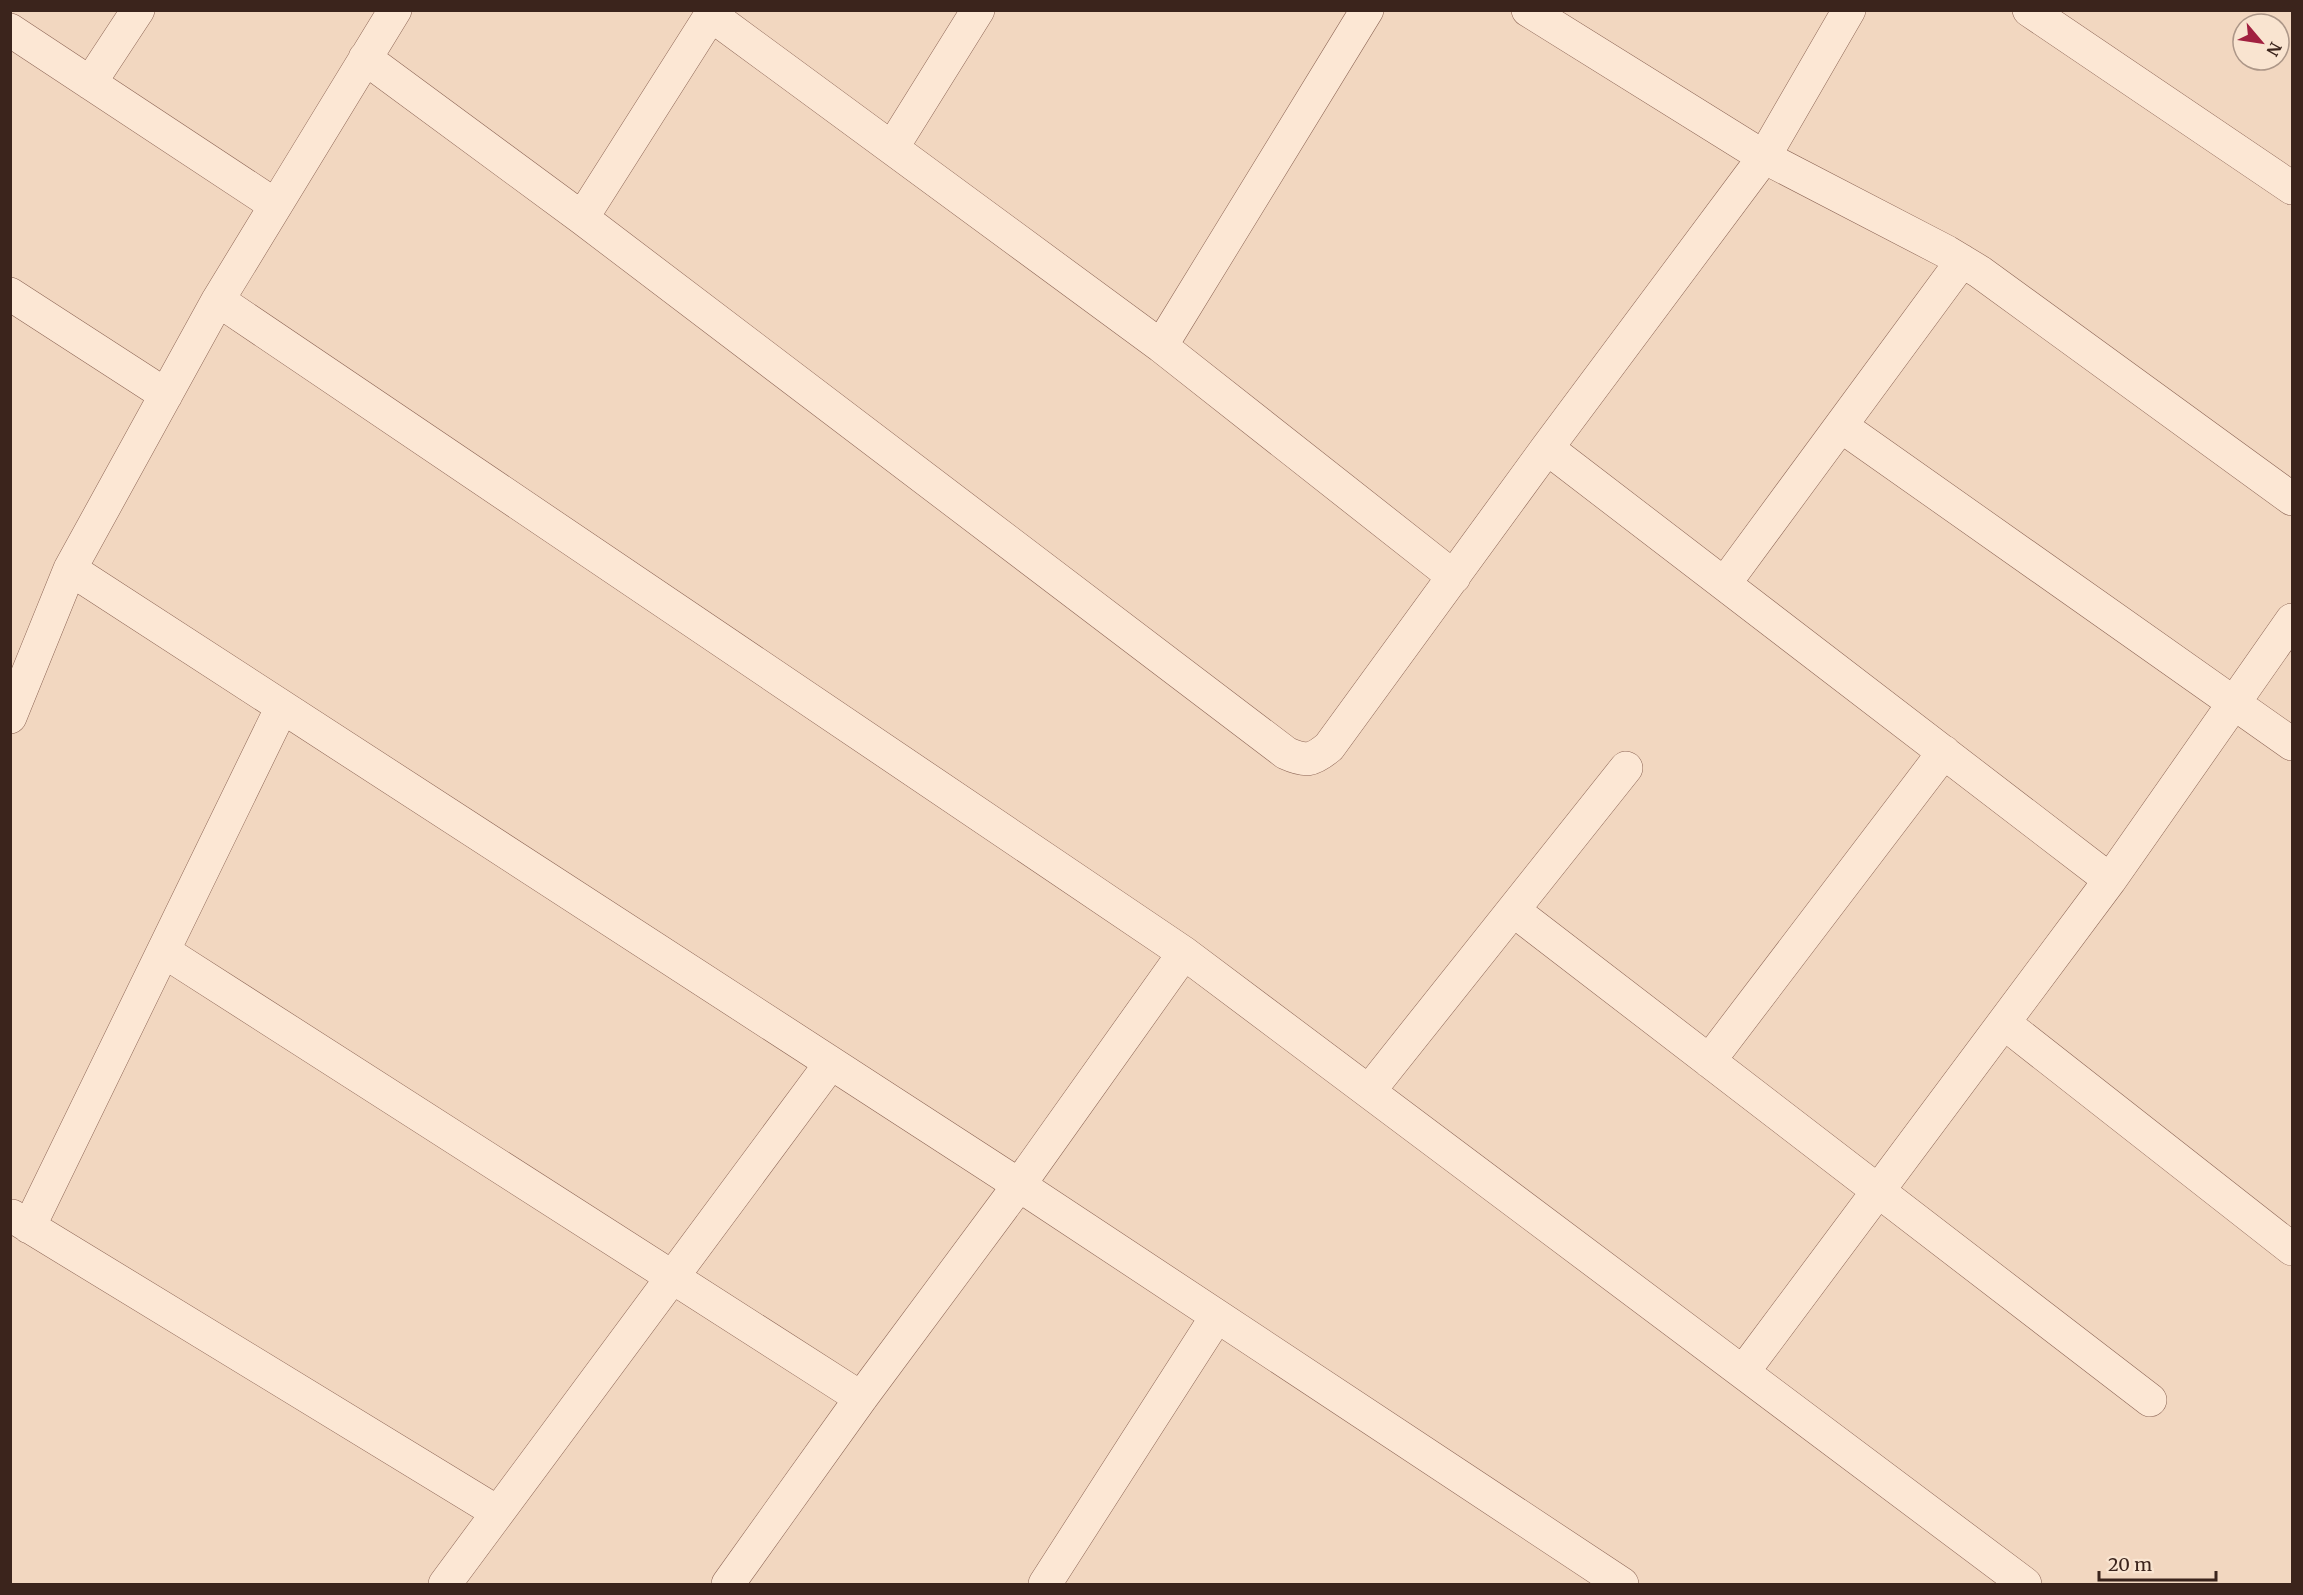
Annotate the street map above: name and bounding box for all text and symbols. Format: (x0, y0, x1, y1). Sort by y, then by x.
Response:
north arrow (2231, 12, 2291, 72)
text: N (2262, 39, 2286, 60)
scale bar (2099, 1544, 2216, 1582)
text: 20 m (2108, 1553, 2152, 1576)

